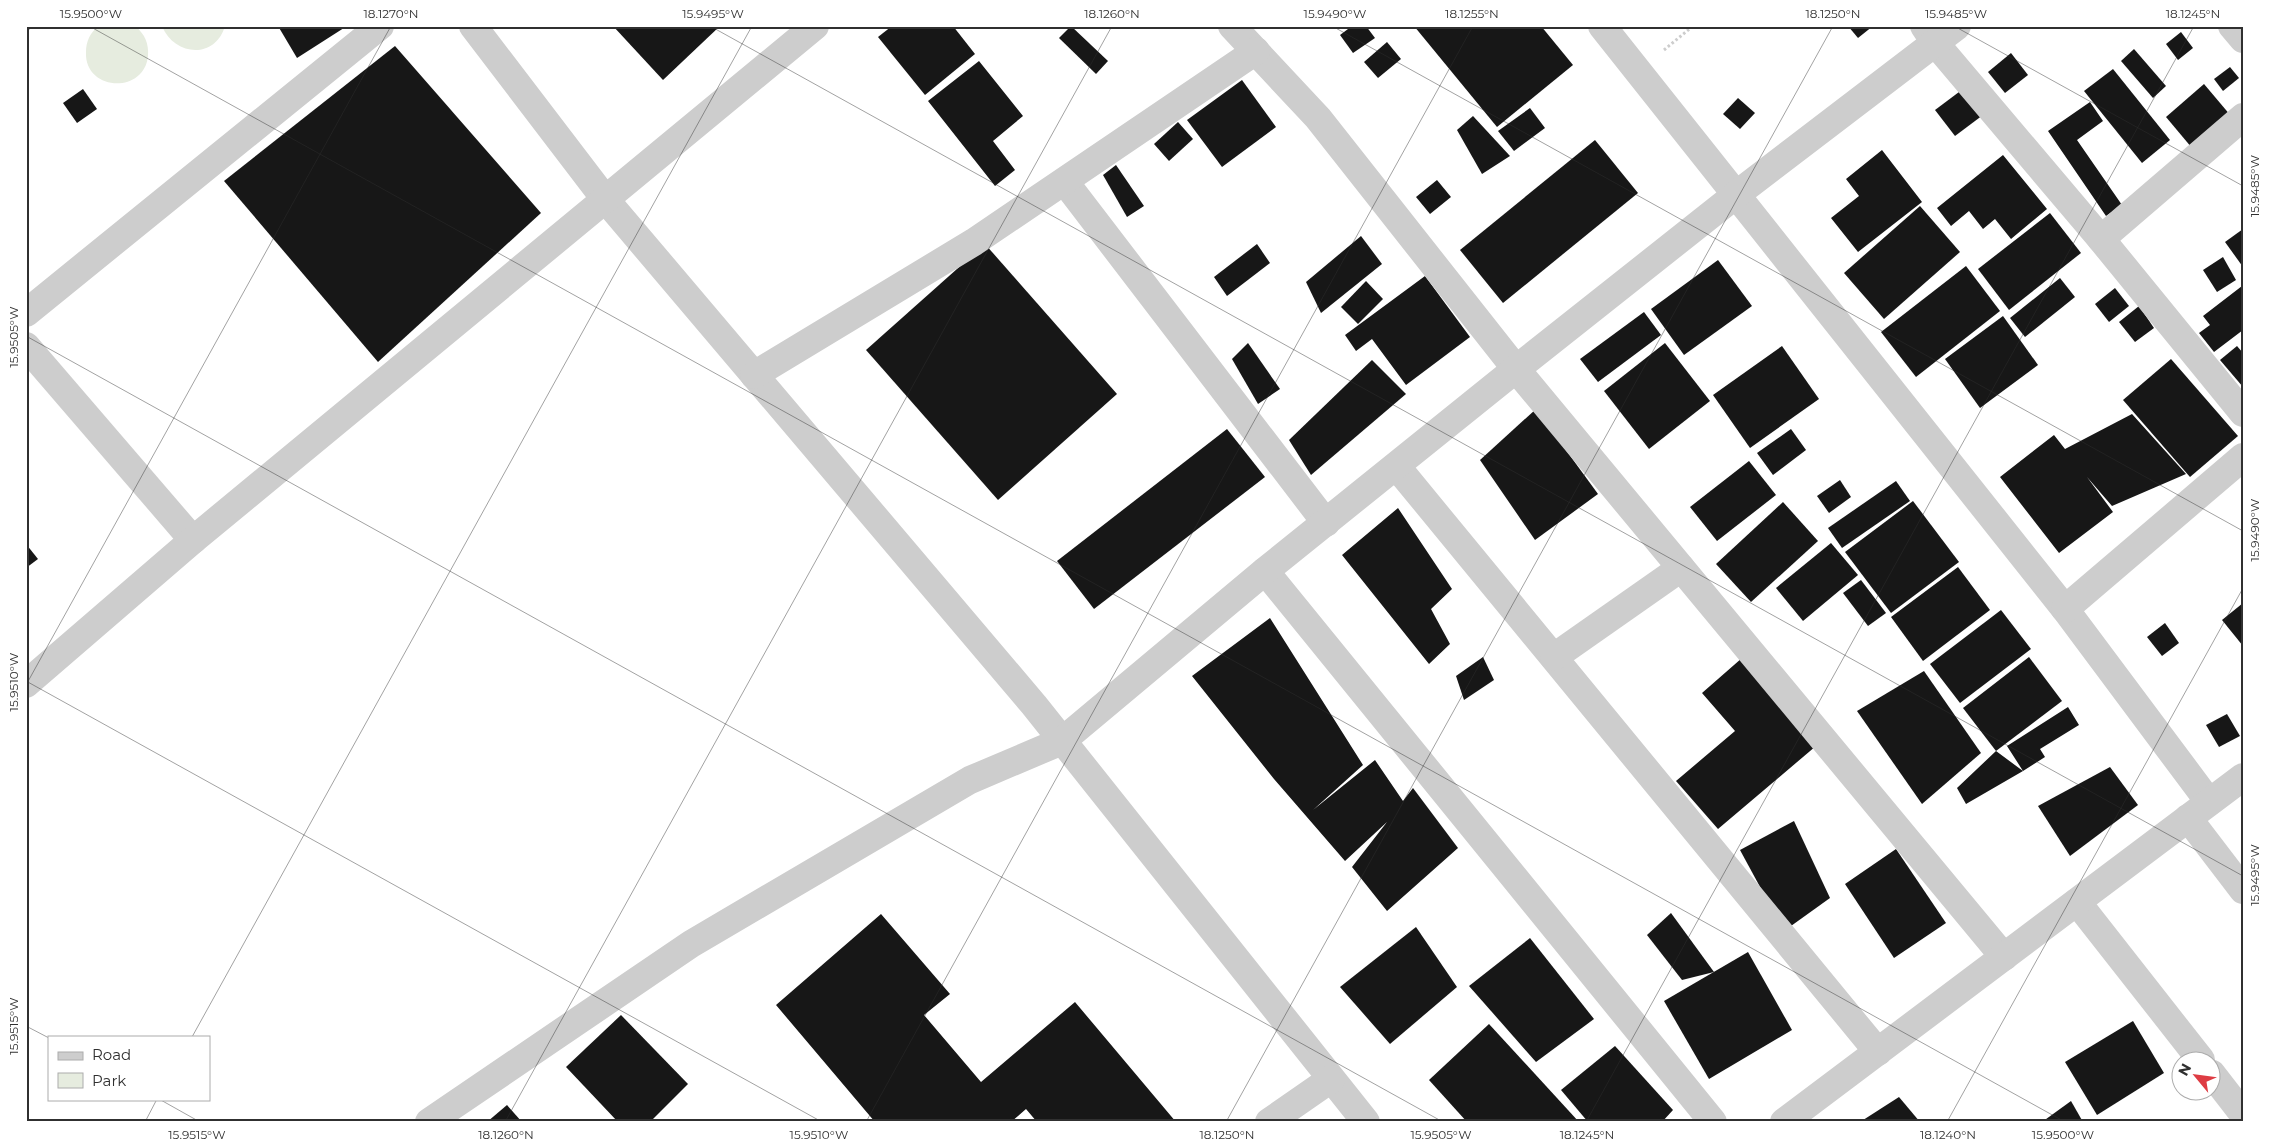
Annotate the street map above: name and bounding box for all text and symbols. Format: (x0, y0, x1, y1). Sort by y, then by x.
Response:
text: 15.9500°W (60, 6, 122, 21)
text: 18.1270°N (363, 6, 419, 21)
text: 15.9495°W (682, 6, 744, 21)
text: 18.1260°N (1084, 6, 1140, 21)
text: 15.9490°W (1304, 6, 1366, 21)
text: 18.1255°N (1445, 6, 1499, 21)
text: 18.1250°N (1805, 6, 1861, 21)
text: 15.9485°W (1925, 6, 1987, 21)
text: 18.1245°N (2166, 6, 2220, 21)
text: 15.9485°W (2247, 155, 2262, 217)
text: 15.9505°W (6, 306, 21, 368)
text: 15.9490°W (2247, 499, 2262, 561)
text: 15.9510°W (6, 653, 21, 711)
text: 15.9495°W (2247, 844, 2262, 906)
text: 15.9515°W (6, 997, 21, 1055)
legend (48, 1036, 210, 1100)
text: Road (92, 1045, 131, 1064)
north arrow (2172, 1050, 2222, 1100)
text: N (2174, 1060, 2195, 1079)
text: Park (92, 1071, 126, 1090)
text: 15.9515°W (168, 1127, 226, 1142)
text: 18.1260°N (478, 1127, 534, 1142)
text: 15.9510°W (790, 1127, 848, 1142)
text: 18.1250°N (1199, 1127, 1255, 1142)
text: 15.9505°W (1410, 1127, 1472, 1142)
text: 18.1245°N (1560, 1127, 1614, 1142)
text: 18.1240°N (1920, 1127, 1976, 1142)
text: 15.9500°W (2032, 1127, 2094, 1142)

